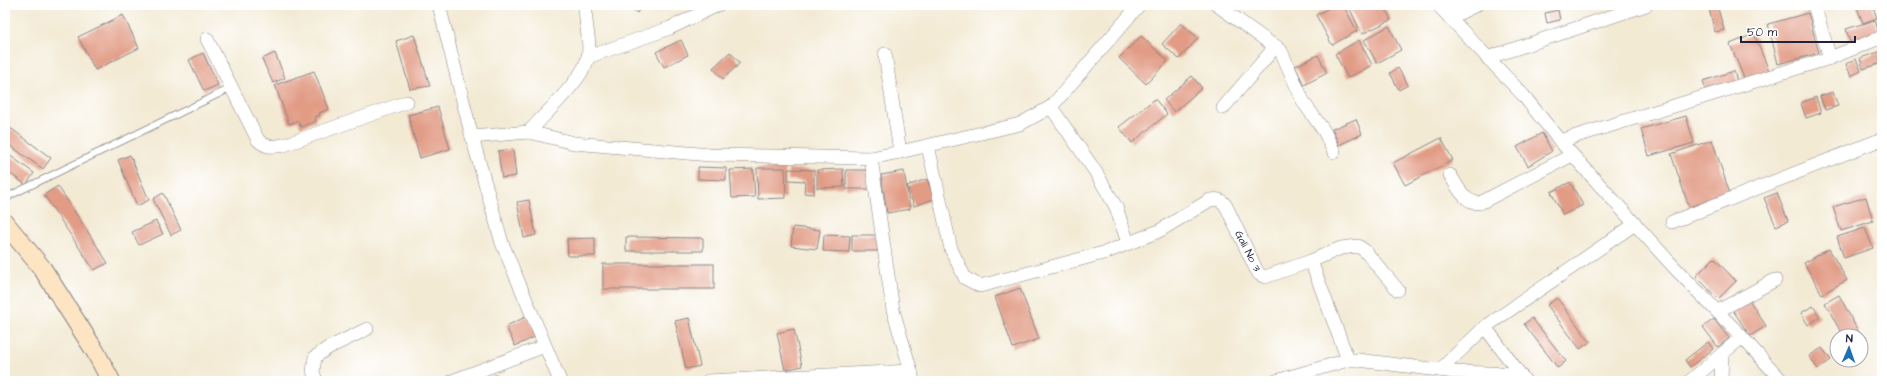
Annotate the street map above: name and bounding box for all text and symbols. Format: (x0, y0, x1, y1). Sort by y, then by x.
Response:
scale bar (1741, 18, 1855, 44)
text: 50 m (1747, 24, 1778, 41)
street label: Gali No 3 (1231, 228, 1265, 274)
north arrow (1829, 328, 1869, 368)
text: N (1846, 331, 1853, 346)

